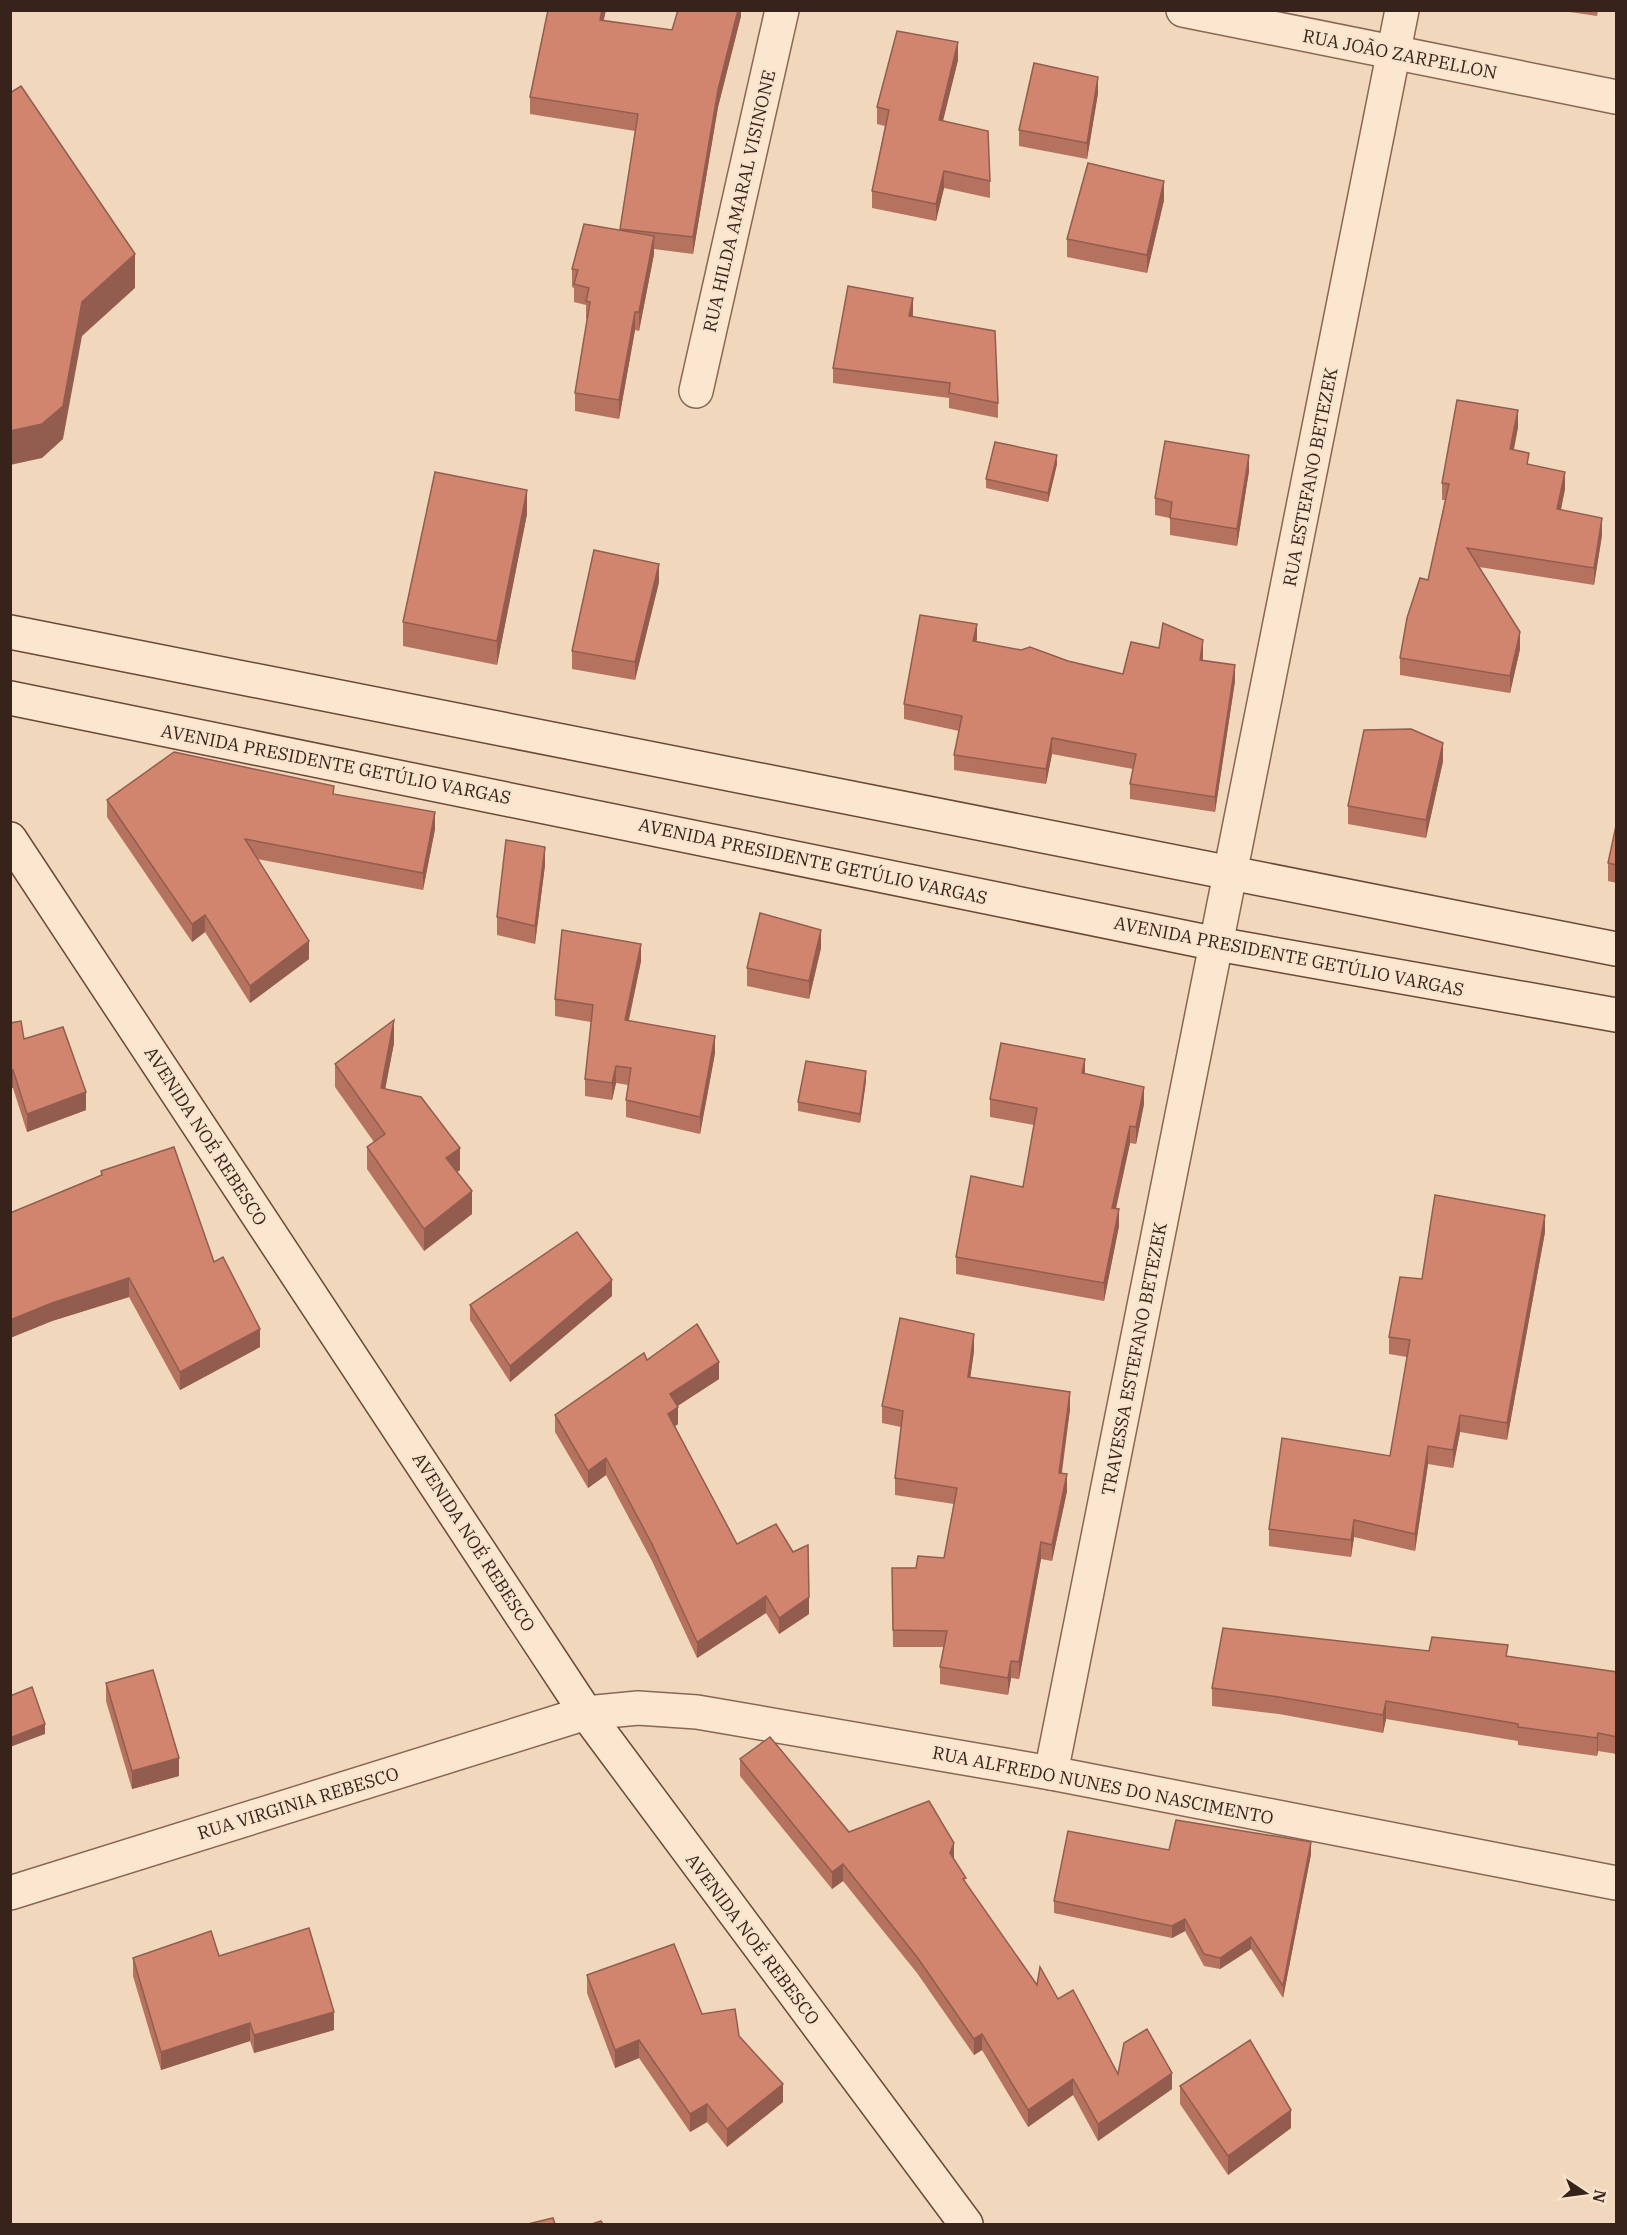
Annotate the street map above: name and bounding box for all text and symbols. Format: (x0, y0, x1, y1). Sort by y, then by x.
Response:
street label: RUA JOÃO ZARPELLON (1301, 24, 1499, 84)
street label: RUA HILDA AMARAL VISINONE (698, 68, 780, 334)
street label: RUA ESTEFANO BETEZEK (1277, 365, 1343, 588)
street label: AVENIDA PRESIDENTE GETÚLIO VARGAS (159, 719, 513, 809)
street label: AVENIDA PRESIDENTE GETÚLIO VARGAS (637, 813, 989, 909)
street label: AVENIDA PRESIDENTE GETÚLIO VARGAS (1112, 911, 1466, 1001)
street label: AVENIDA NOÉ REBESCO (140, 1042, 272, 1230)
street label: TRAVESSA ESTEFANO BETEZEK (1096, 1220, 1172, 1498)
street label: AVENIDA NOÉ REBESCO (408, 1448, 540, 1636)
street label: RUA ALFREDO NUNES DO NASCIMENTO (931, 1741, 1275, 1829)
street label: RUA VIRGINIA REBESCO (195, 1761, 401, 1845)
street label: AVENIDA NOÉ REBESCO (681, 1849, 825, 2029)
north arrow (1555, 2163, 1615, 2223)
text: N (1588, 2188, 1611, 2205)

